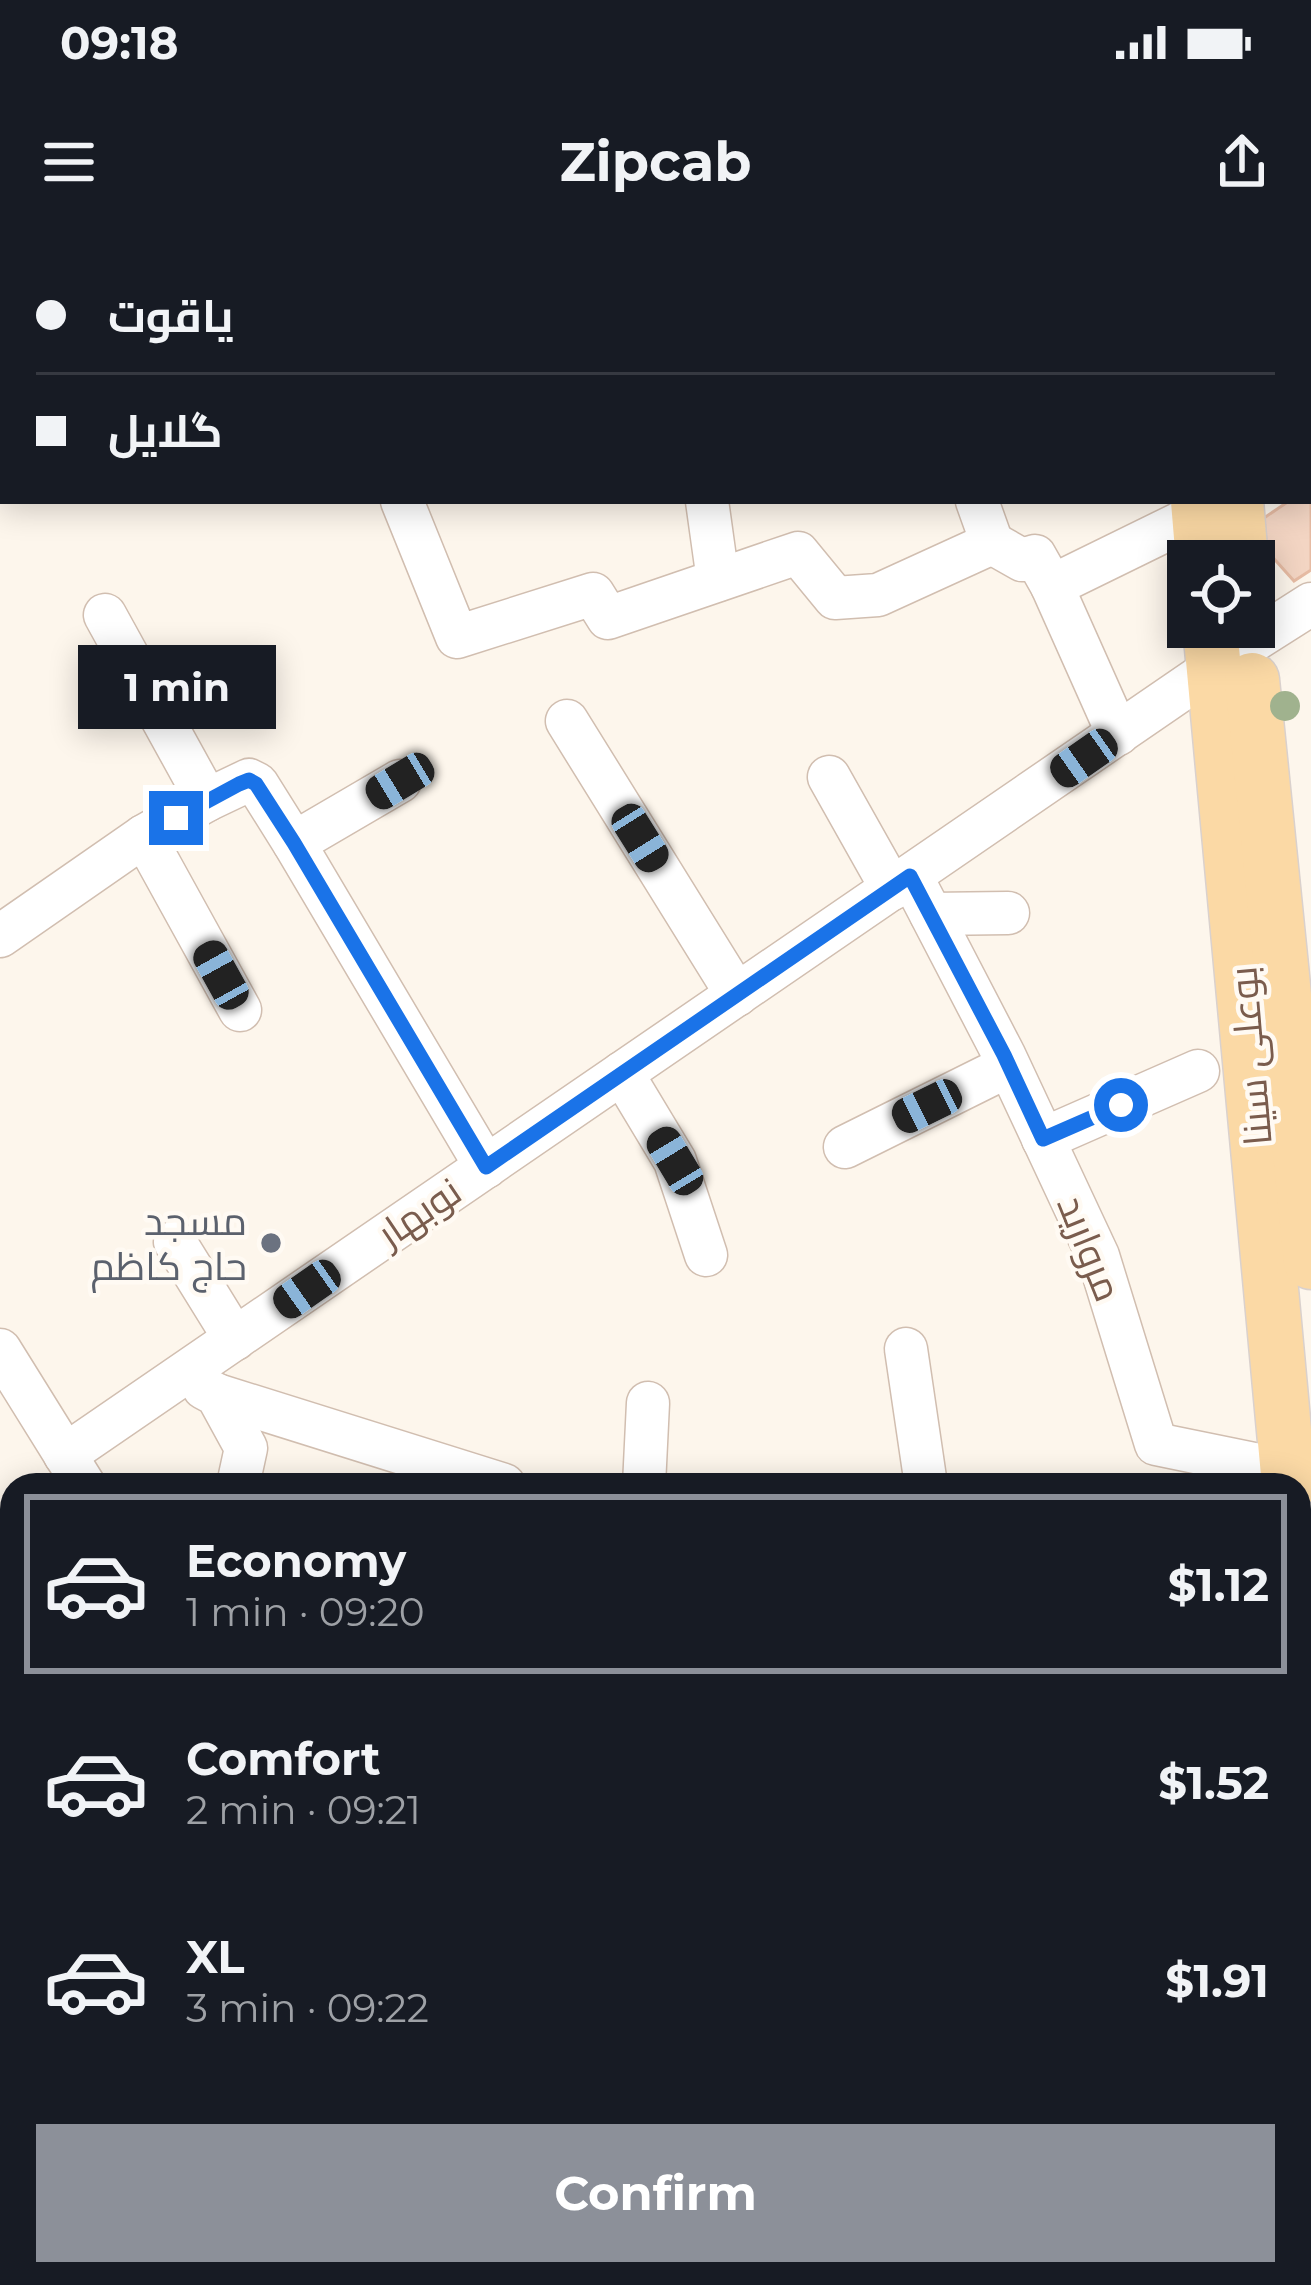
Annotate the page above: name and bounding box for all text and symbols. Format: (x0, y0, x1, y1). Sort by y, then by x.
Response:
text: 09:18 (60, 15, 178, 70)
icon: menu (36, 129, 102, 195)
text: Zipcab (559, 129, 752, 195)
icon: share (1209, 129, 1275, 195)
text: یاقوت (108, 288, 234, 343)
text: گلایل (108, 403, 223, 458)
map controls (1167, 540, 1275, 648)
button: locate (1167, 540, 1275, 648)
callout: 1 min (77, 644, 275, 728)
text: 1 min (124, 663, 230, 711)
car (1044, 723, 1124, 793)
car (360, 747, 440, 815)
route end (149, 791, 203, 845)
car (606, 798, 674, 878)
car (188, 935, 254, 1015)
street label: بوعلی سینا (1218, 965, 1282, 1147)
car (887, 1074, 967, 1138)
route start (1094, 1078, 1148, 1132)
car (641, 1121, 709, 1201)
street label: نوبهار (366, 1167, 470, 1258)
street label: مروارید (1047, 1188, 1133, 1308)
place label: مسجد حاج کاظم (90, 1197, 247, 1293)
marker: مسجد حاج کاظم (258, 1230, 284, 1256)
car (267, 1254, 347, 1324)
icon: car (42, 1530, 150, 1638)
text: Economy (186, 1533, 406, 1588)
text: $1.12 (1168, 1557, 1269, 1612)
text: 1 min · 09:20 (186, 1588, 425, 1636)
icon: car (42, 1728, 150, 1836)
text: Comfort (186, 1731, 381, 1786)
text: $1.52 (1158, 1755, 1269, 1810)
text: 2 min · 09:21 (186, 1786, 421, 1834)
icon: car (42, 1926, 150, 2034)
text: XL (186, 1929, 244, 1984)
text: $1.91 (1165, 1953, 1269, 2008)
text: 3 min · 09:22 (186, 1984, 429, 2032)
button: Confirm (36, 2124, 1275, 2262)

